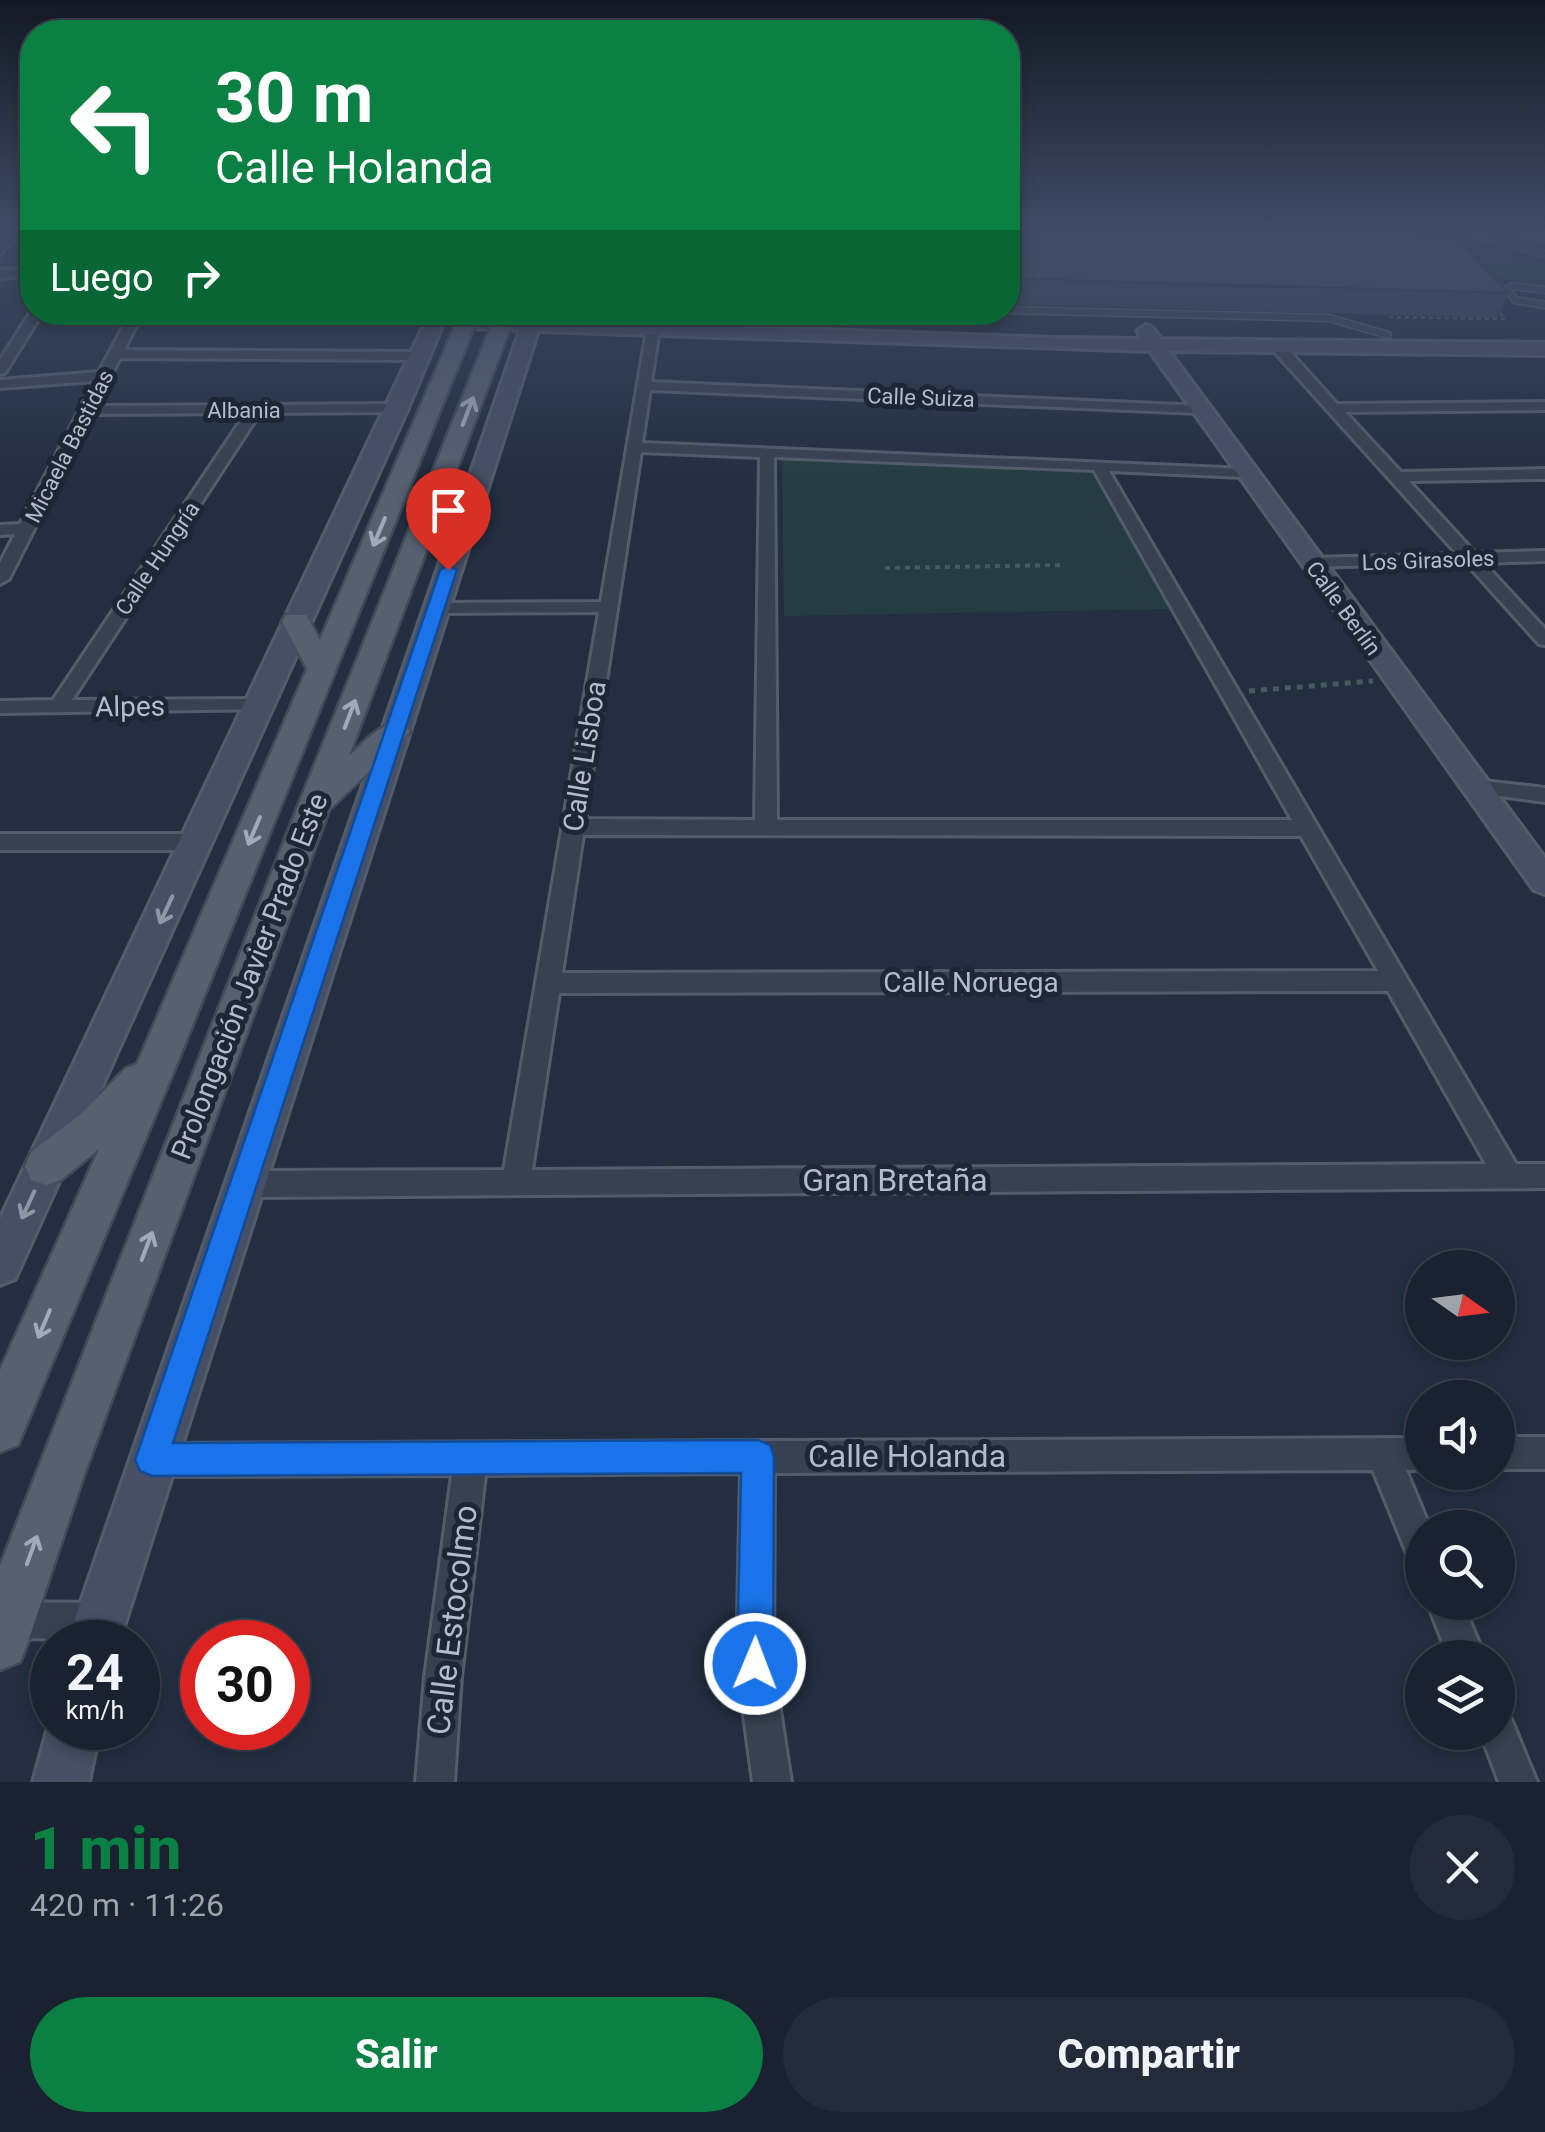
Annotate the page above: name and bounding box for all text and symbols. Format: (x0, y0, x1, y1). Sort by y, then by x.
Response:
text: 30 m (215, 57, 373, 139)
icon: left (50, 60, 180, 190)
text: Calle Holanda (215, 141, 494, 194)
icon: right (174, 250, 229, 305)
text: Luego (50, 256, 154, 300)
street label: Micaela Bastidas (20, 366, 119, 527)
street label: Calle Suiza (867, 383, 975, 412)
one-way arrow (461, 396, 479, 427)
street label: Albania (207, 398, 281, 423)
pin (406, 468, 491, 571)
icon: arrive (421, 483, 476, 538)
street label: Calle Hungría (110, 497, 204, 620)
one-way arrow (369, 516, 387, 547)
street label: Los Girasoles (1361, 546, 1495, 575)
street label: Calle Berlín (1301, 556, 1386, 660)
street label: Calle Lisboa (556, 678, 613, 834)
street label: Alpes (95, 689, 165, 724)
one-way arrow (342, 699, 360, 730)
street label: Prolongación Javier Prado Este (164, 789, 335, 1164)
one-way arrow (243, 816, 261, 846)
one-way arrow (155, 894, 174, 924)
street label: Calle Noruega (883, 966, 1059, 999)
street label: Gran Bretaña (802, 1161, 988, 1199)
one-way arrow (18, 1189, 37, 1219)
one-way arrow (139, 1231, 157, 1262)
north arrow (1405, 1250, 1515, 1360)
map controls (1405, 1250, 1515, 1750)
one-way arrow (34, 1308, 52, 1339)
button: sound (1405, 1380, 1515, 1490)
street label: Calle Holanda (808, 1437, 1006, 1475)
street label: Calle Estocolmo (419, 1503, 485, 1737)
button: search (1405, 1510, 1515, 1620)
one-way arrow (24, 1536, 42, 1567)
position arrow (703, 1612, 807, 1716)
speed limit sign: 30 (180, 1620, 310, 1750)
button: layers (1405, 1640, 1515, 1750)
text: 24 (66, 1644, 124, 1702)
text: km/h (66, 1696, 124, 1725)
text: 1 min (30, 1813, 181, 1884)
button: close (1410, 1815, 1515, 1920)
text: 420 m · 11:26 (30, 1886, 224, 1924)
button: Salir (30, 1997, 763, 2112)
button: Compartir (783, 1997, 1515, 2112)

